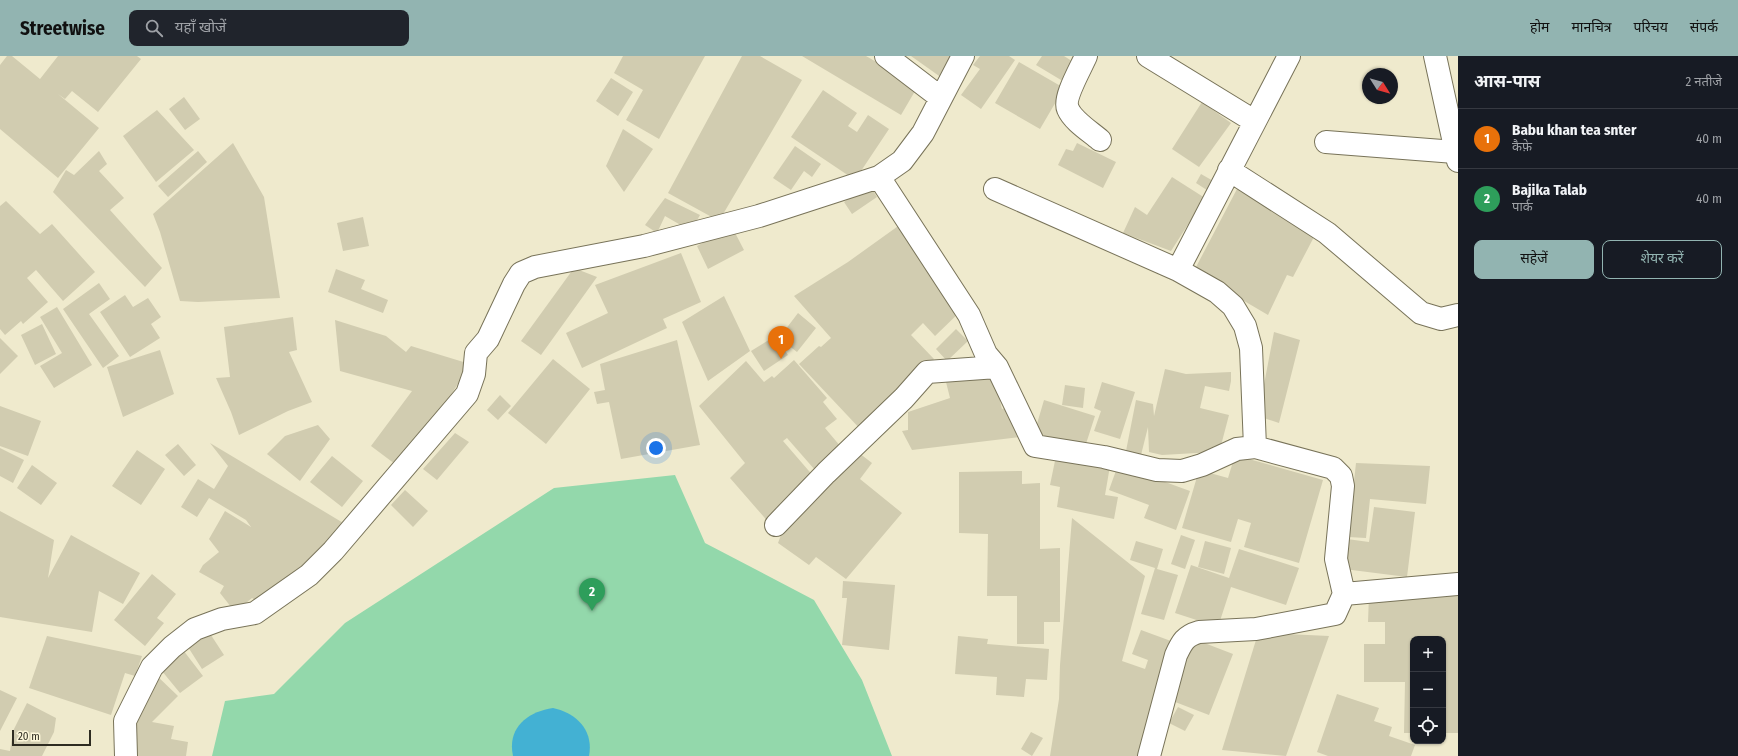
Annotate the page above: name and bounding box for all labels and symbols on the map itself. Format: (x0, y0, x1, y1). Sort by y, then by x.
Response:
north arrow (1362, 68, 1398, 104)
pin: 1 (768, 326, 794, 359)
your location (646, 438, 666, 458)
pin: 2 (579, 578, 605, 611)
scale bar (12, 728, 91, 747)

